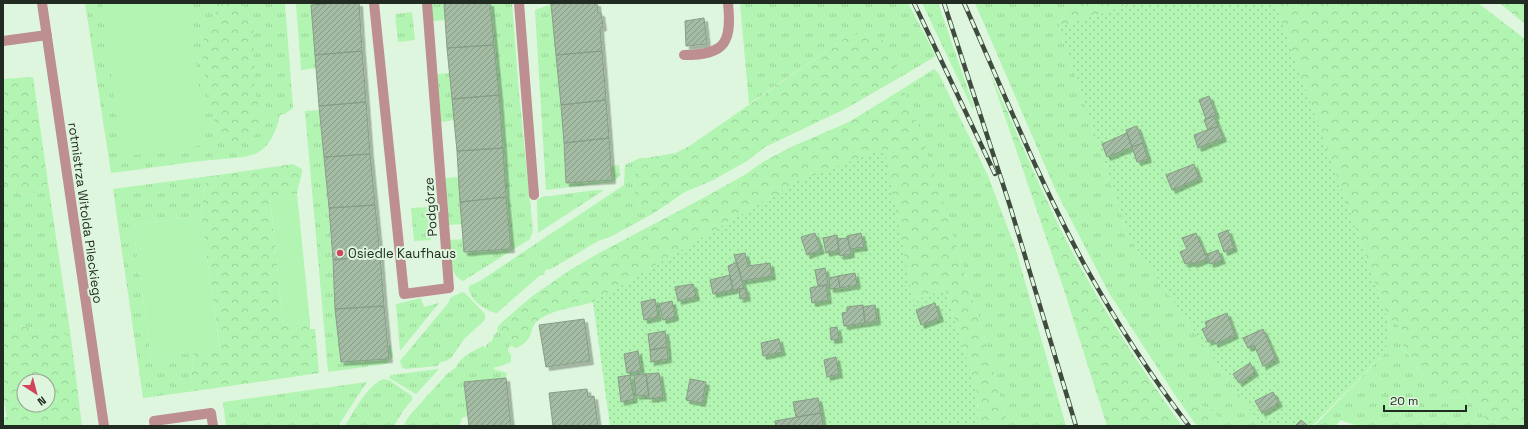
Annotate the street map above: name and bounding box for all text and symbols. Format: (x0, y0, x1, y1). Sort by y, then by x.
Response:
street label: rotmistrza Witolda Pileckiego (64, 122, 107, 305)
street label: Podgórze (420, 177, 441, 237)
place label: Osiedle Kaufhaus (348, 245, 456, 262)
marker: Osiedle Kaufhaus (335, 248, 345, 258)
north arrow (16, 373, 56, 413)
scale bar (1384, 387, 1466, 413)
text: N (35, 393, 49, 409)
text: 20 m (1390, 393, 1418, 409)

